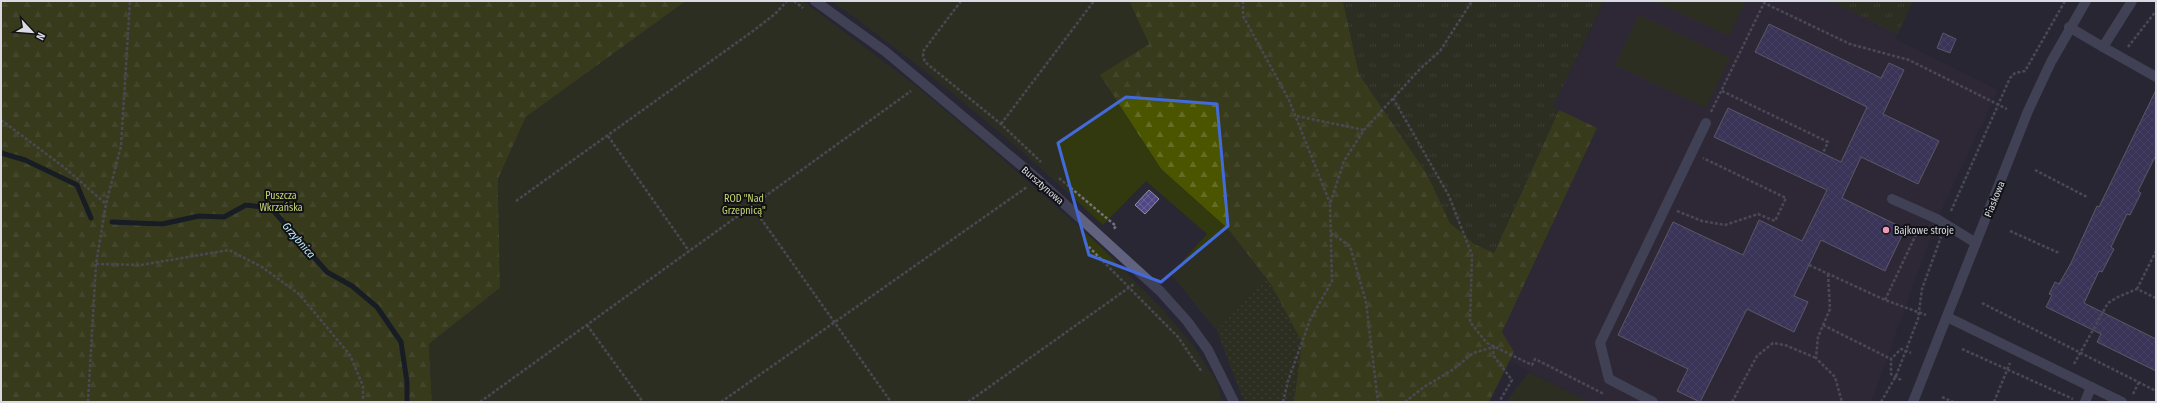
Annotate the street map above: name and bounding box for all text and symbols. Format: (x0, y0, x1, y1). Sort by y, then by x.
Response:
north arrow (12, 12, 52, 52)
text: N (33, 30, 48, 42)
street label: Bursztynowa (1019, 164, 1066, 207)
street label: Piaskowa (1982, 179, 2008, 219)
park label: Puszcza Wkrzańska (259, 190, 303, 214)
park label: ROD "Nad Grzepnicą" (722, 193, 766, 217)
water label: Grzybnica (279, 220, 318, 261)
marker: Bajkowe stroje (1881, 225, 1891, 235)
place label: Bajkowe stroje (1894, 225, 1954, 237)

